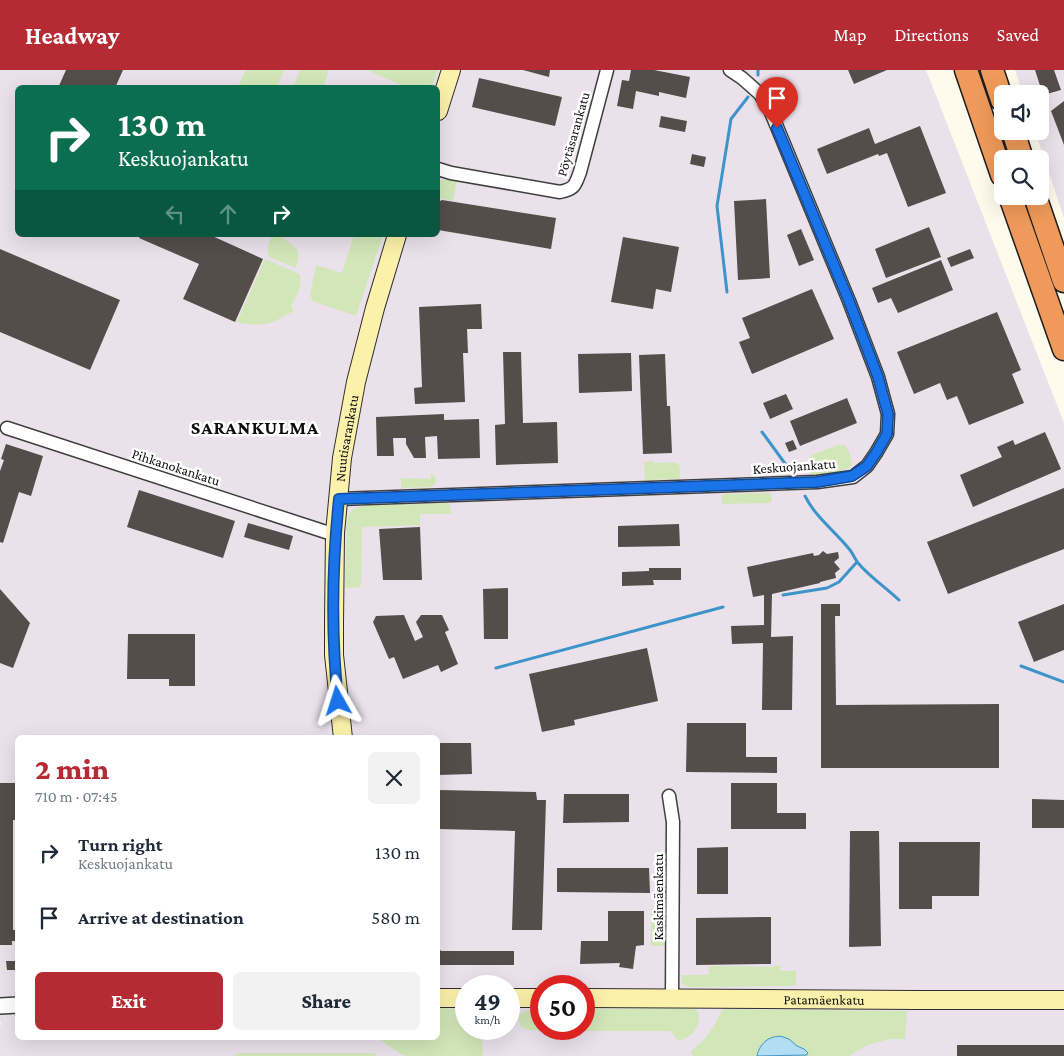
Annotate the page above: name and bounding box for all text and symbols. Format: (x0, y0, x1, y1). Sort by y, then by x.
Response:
text: Headway (25, 22, 119, 49)
text: Map (834, 25, 866, 45)
text: Directions (894, 25, 969, 45)
text: Saved (997, 25, 1039, 45)
pin (756, 77, 798, 128)
icon: arrive (763, 84, 791, 112)
map controls (994, 85, 1049, 205)
button: sound (994, 85, 1049, 140)
street label: Pöytäsarankatu (553, 89, 593, 178)
icon: right (35, 105, 100, 170)
text: 130 m (118, 105, 206, 144)
text: Keskuojankatu (118, 146, 249, 171)
button: search (994, 150, 1049, 205)
icon: left (161, 200, 189, 228)
icon: ahead (214, 200, 242, 228)
icon: right (267, 200, 295, 228)
street label: Nuutisarankatu (332, 393, 362, 483)
district label: SARANKULMA (191, 417, 319, 438)
street label: Pihkanokankatu (130, 445, 223, 489)
street label: Keskuojankatu (752, 455, 837, 478)
position arrow (311, 674, 363, 726)
text: 2 min (35, 752, 109, 785)
button: close (368, 752, 420, 804)
text: 710 m · 07:45 (35, 788, 118, 805)
text: Turn right (78, 834, 163, 855)
icon: right (35, 839, 63, 867)
text: 130 m (375, 842, 420, 863)
street label: Kaskimäenkatu (650, 853, 666, 940)
text: Keskuojankatu (78, 855, 173, 872)
icon: arrive (35, 904, 63, 932)
text: Arrive at destination (78, 907, 244, 928)
text: 580 m (371, 907, 420, 928)
button: Exit (35, 972, 223, 1030)
button: Share (233, 972, 420, 1030)
speed limit sign: 50 (530, 975, 595, 1040)
text: 49 (474, 988, 501, 1015)
street label: Patamäenkatu (783, 991, 865, 1008)
text: km/h (475, 1013, 500, 1027)

